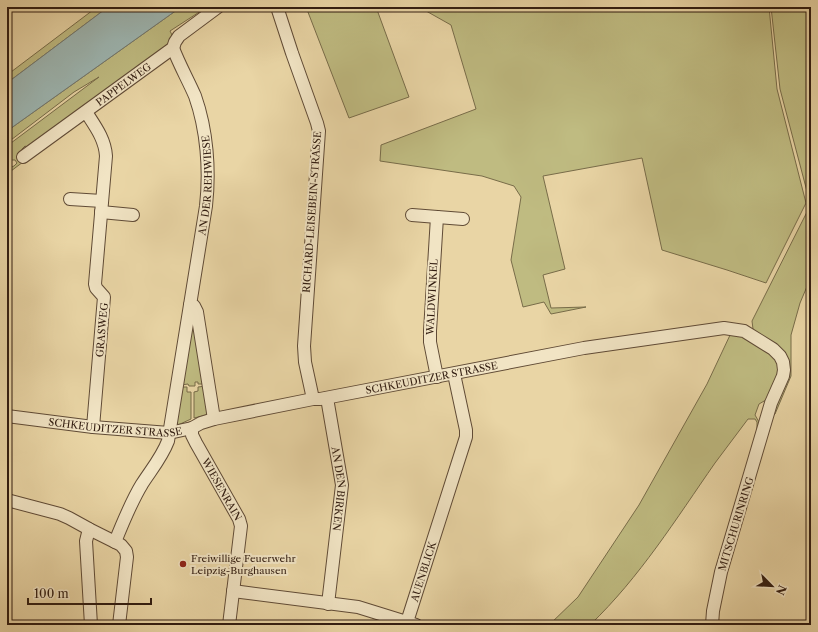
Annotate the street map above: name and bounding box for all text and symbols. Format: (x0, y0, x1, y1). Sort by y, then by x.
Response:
street label: PAPPELWEG (93, 60, 154, 109)
street label: RICHARD-LEISEBEIN-STRASSE (300, 131, 324, 293)
street label: AN DER REHWIESE (195, 135, 214, 237)
street label: WALDWINKEL (423, 258, 441, 336)
street label: GRASWEG (93, 302, 111, 358)
street label: SCHKEUDITZER STRASSE (364, 358, 499, 397)
street label: SCHKEUDITZER STRASSE (48, 415, 183, 440)
street label: AN DEN BIRKEN (329, 445, 349, 532)
street label: WIESENRAIN (199, 455, 245, 523)
street label: MITSCHURINRING (715, 475, 757, 573)
street label: AUENBLICK (407, 539, 439, 604)
place label: Freiwillige Feuerwehr Leipzig-Burghausen (191, 552, 296, 577)
marker: Freiwillige Feuerwehr Leipzig-Burghausen (178, 559, 188, 569)
north arrow (752, 566, 792, 606)
scale bar (28, 580, 151, 606)
text: N (773, 583, 789, 598)
text: 100 m (34, 586, 69, 601)

